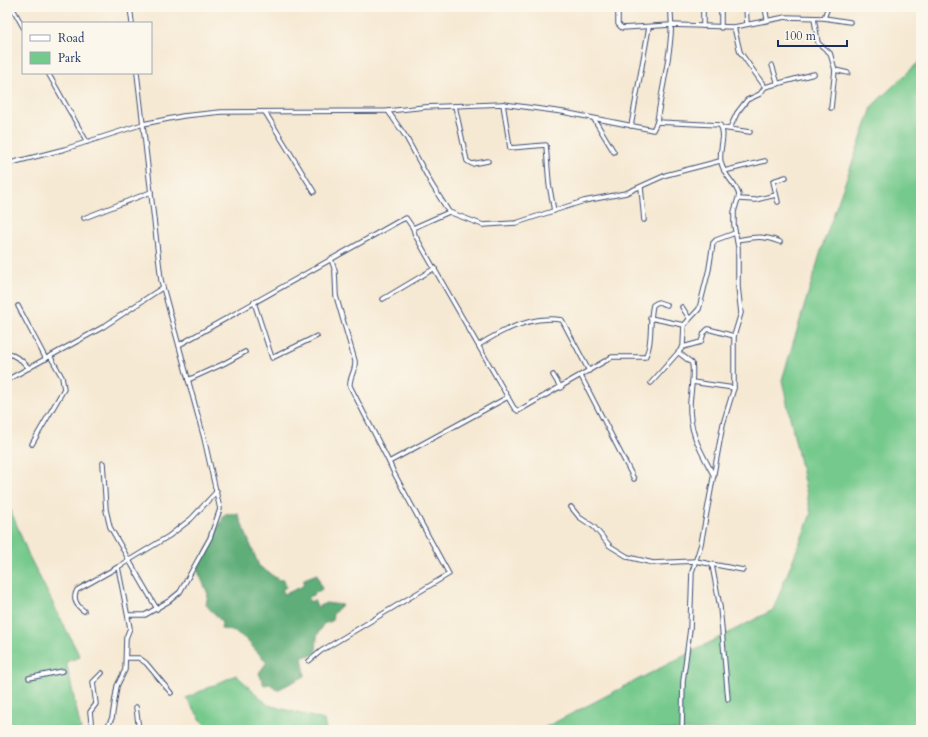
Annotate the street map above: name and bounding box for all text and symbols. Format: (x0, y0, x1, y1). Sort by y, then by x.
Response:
legend (22, 22, 152, 74)
scale bar (778, 22, 847, 48)
text: 100 m (784, 28, 817, 44)
text: Road (58, 30, 85, 46)
text: Park (58, 50, 82, 66)

